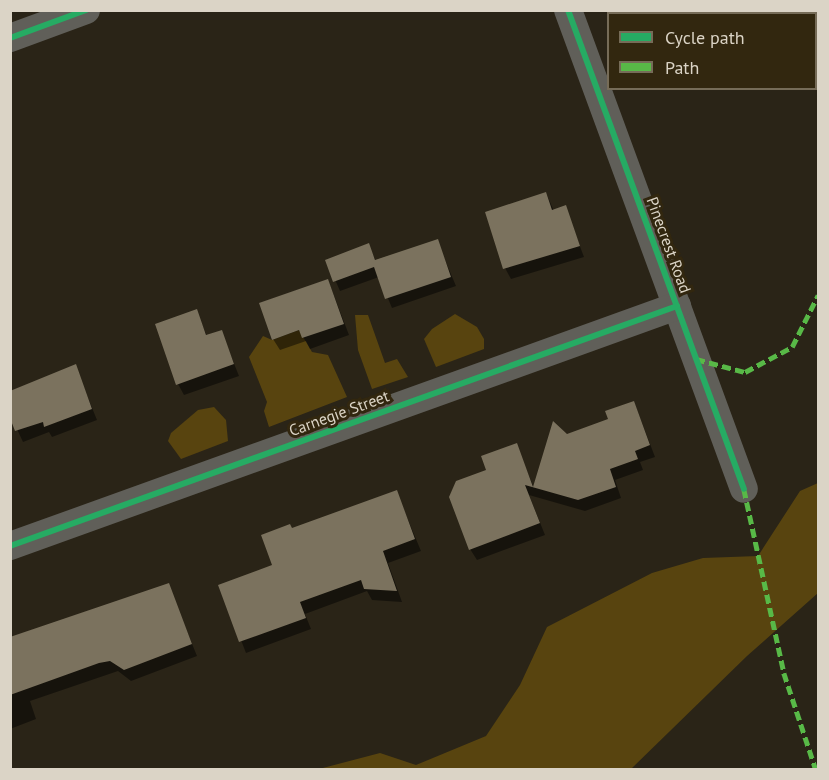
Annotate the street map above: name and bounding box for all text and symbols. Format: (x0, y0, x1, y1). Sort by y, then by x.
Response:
legend (607, 12, 817, 90)
text: Cycle path (665, 26, 745, 49)
text: Path (665, 56, 699, 79)
street label: Pinecrest Road (643, 194, 695, 296)
street label: Carnegie Street (286, 386, 392, 440)

